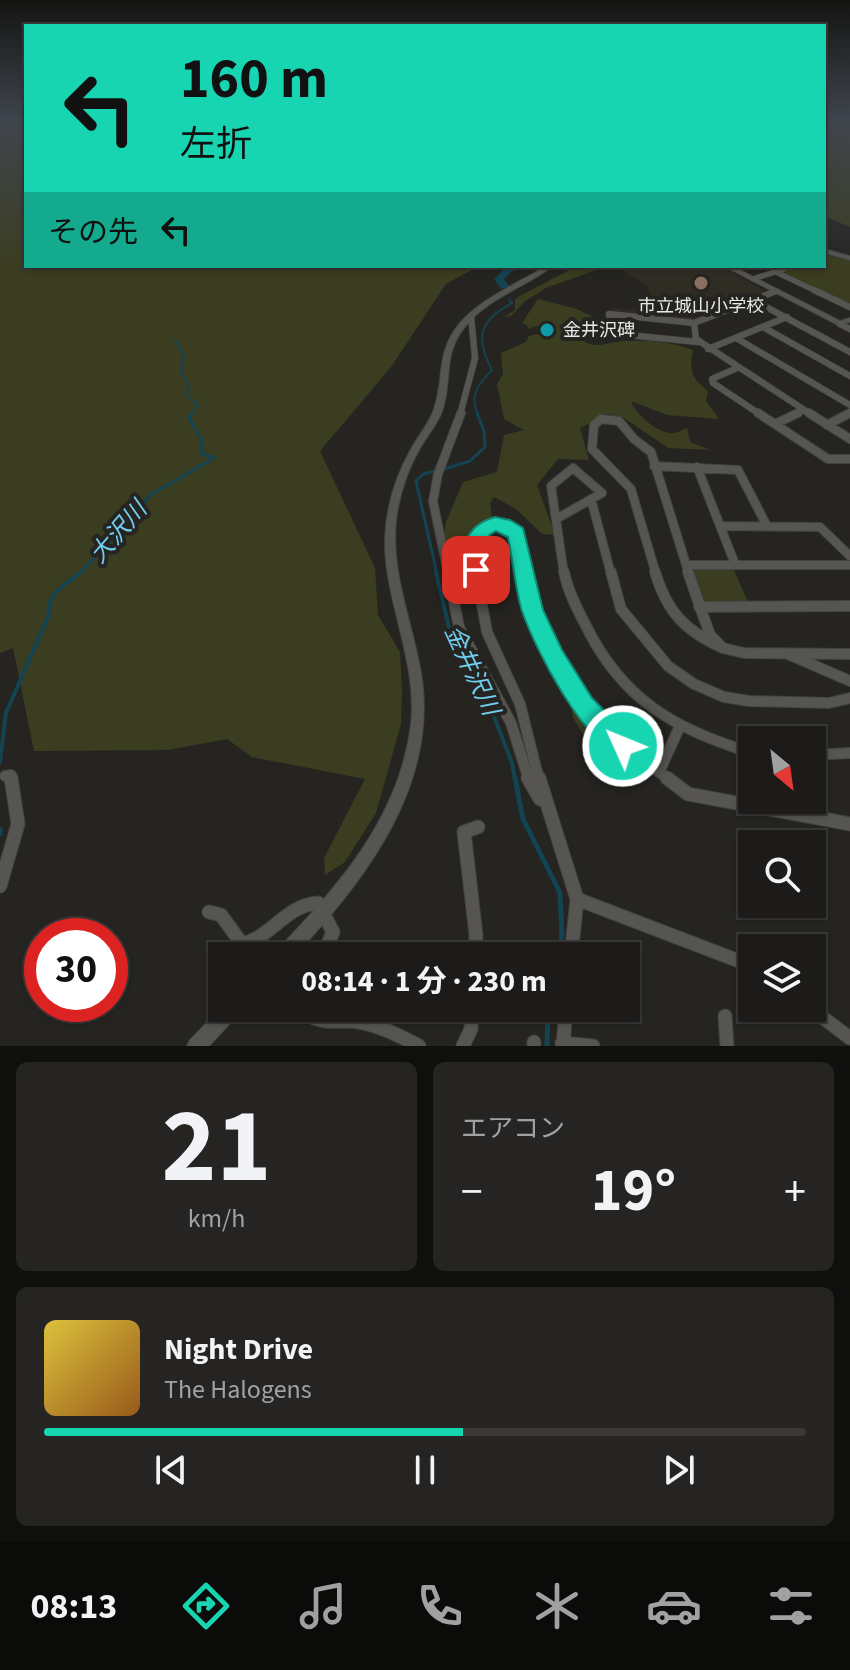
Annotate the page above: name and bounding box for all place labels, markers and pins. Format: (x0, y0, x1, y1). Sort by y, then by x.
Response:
marker: 市立城山小学校 (692, 274, 710, 292)
place label: 市立城山小学校 (638, 294, 764, 319)
place label: 金井沢碑 (563, 318, 635, 343)
marker: 金井沢碑 (538, 321, 556, 339)
pin (442, 536, 510, 604)

